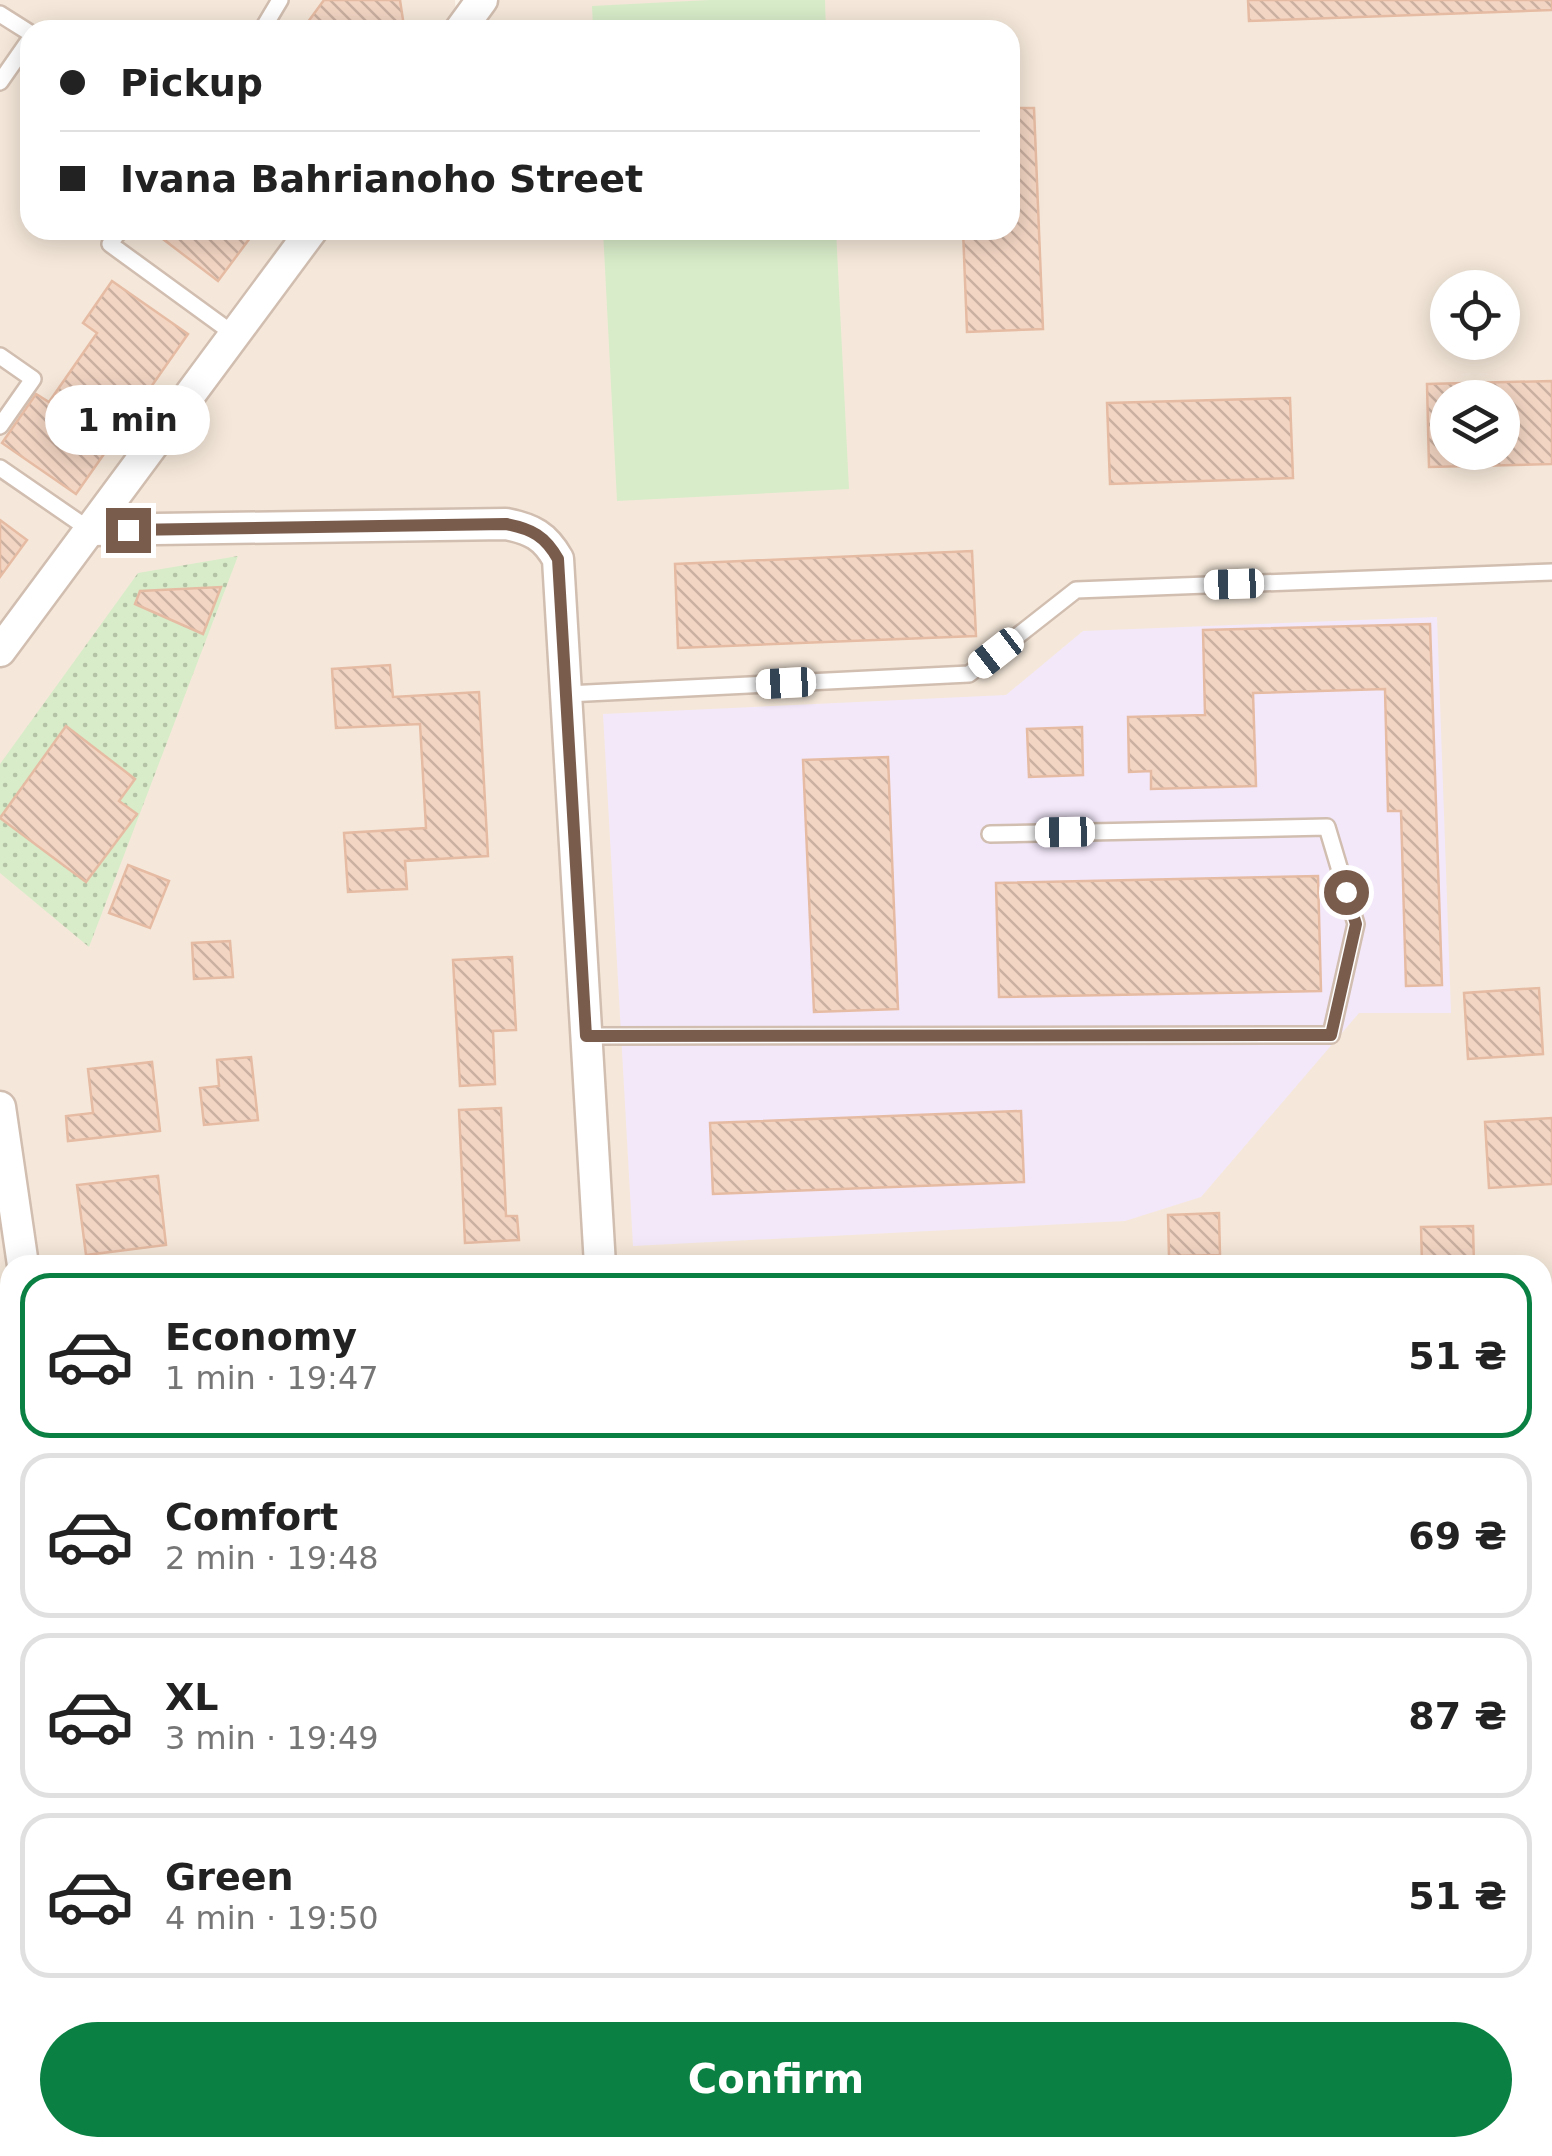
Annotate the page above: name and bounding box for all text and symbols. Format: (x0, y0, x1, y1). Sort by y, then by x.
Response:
text: Pickup (120, 61, 263, 105)
text: Ivana Bahrianoho Street (120, 157, 643, 201)
map controls (1430, 270, 1520, 470)
button: locate (1430, 270, 1520, 360)
button: layers (1430, 380, 1520, 470)
callout: 1 min (46, 385, 210, 455)
text: 1 min (77, 401, 178, 439)
route end (106, 508, 151, 553)
car (1203, 568, 1265, 600)
car (963, 623, 1029, 683)
car (755, 666, 817, 700)
car (1035, 816, 1095, 848)
route start (1324, 870, 1369, 915)
icon: car (45, 1311, 135, 1401)
text: Economy (165, 1315, 357, 1359)
text: 51 ₴ (1408, 1334, 1507, 1378)
text: 1 min · 19:47 (165, 1359, 379, 1397)
icon: car (45, 1491, 135, 1581)
text: Comfort (165, 1495, 338, 1539)
text: 69 ₴ (1408, 1514, 1507, 1558)
text: 2 min · 19:48 (165, 1539, 379, 1577)
icon: car (45, 1671, 135, 1761)
text: XL (165, 1675, 219, 1719)
text: 87 ₴ (1408, 1694, 1507, 1738)
text: 3 min · 19:49 (165, 1719, 379, 1757)
icon: car (45, 1851, 135, 1941)
text: Green (165, 1855, 294, 1899)
text: 51 ₴ (1408, 1874, 1507, 1918)
text: 4 min · 19:50 (165, 1899, 379, 1937)
button: Confirm (40, 2022, 1512, 2137)

